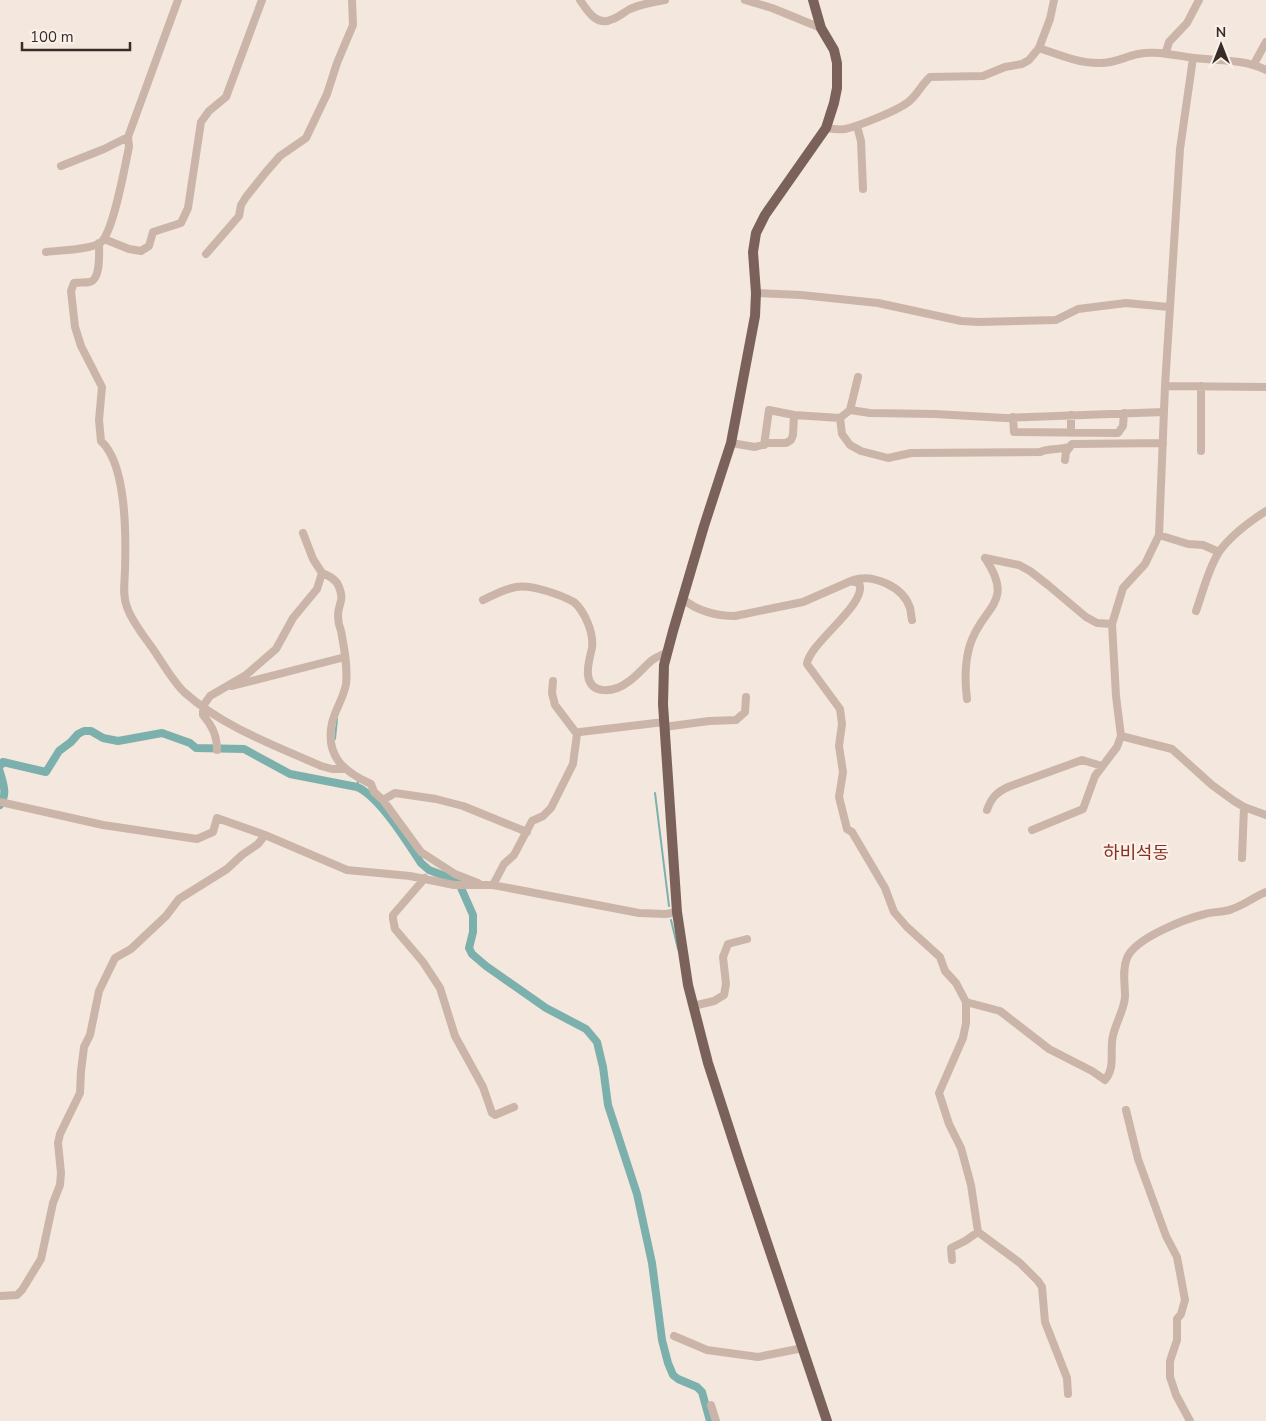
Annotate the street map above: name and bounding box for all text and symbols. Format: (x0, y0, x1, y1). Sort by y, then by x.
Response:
scale bar (22, 20, 130, 52)
north arrow (1196, 20, 1246, 70)
text: N (1216, 23, 1226, 42)
text: 100 m (30, 27, 74, 47)
district label: 하비석동 (1103, 841, 1169, 865)

